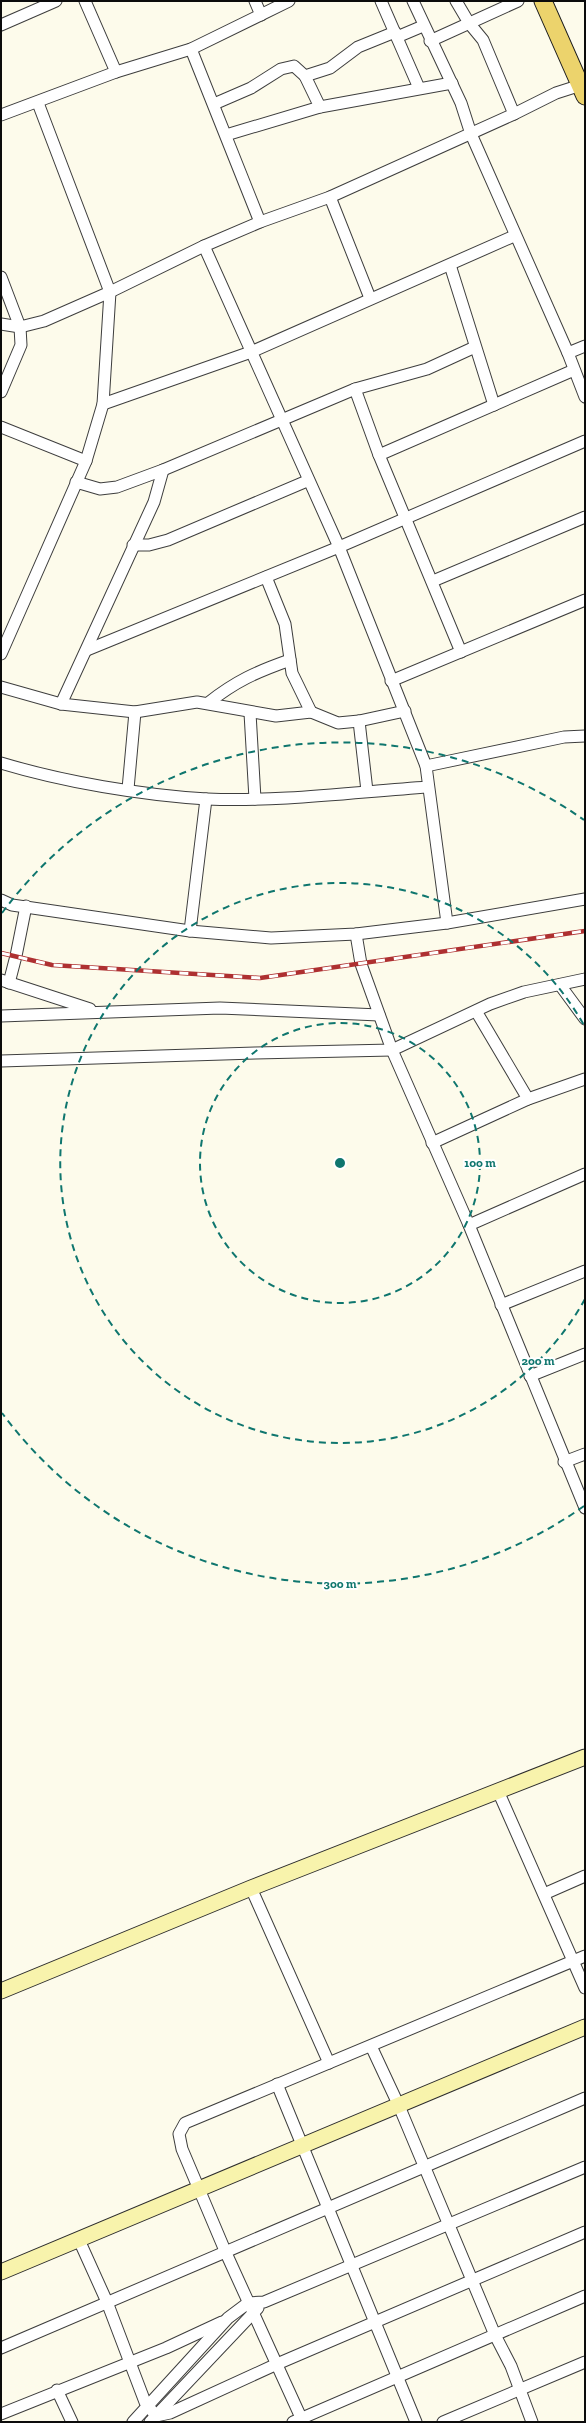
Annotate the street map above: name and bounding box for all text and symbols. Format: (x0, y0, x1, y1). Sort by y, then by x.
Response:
centre of rings (333, 1156, 347, 1170)
text: 100 m (464, 1156, 496, 1170)
text: 200 m (521, 1354, 555, 1368)
text: 300 m (324, 1577, 357, 1591)

